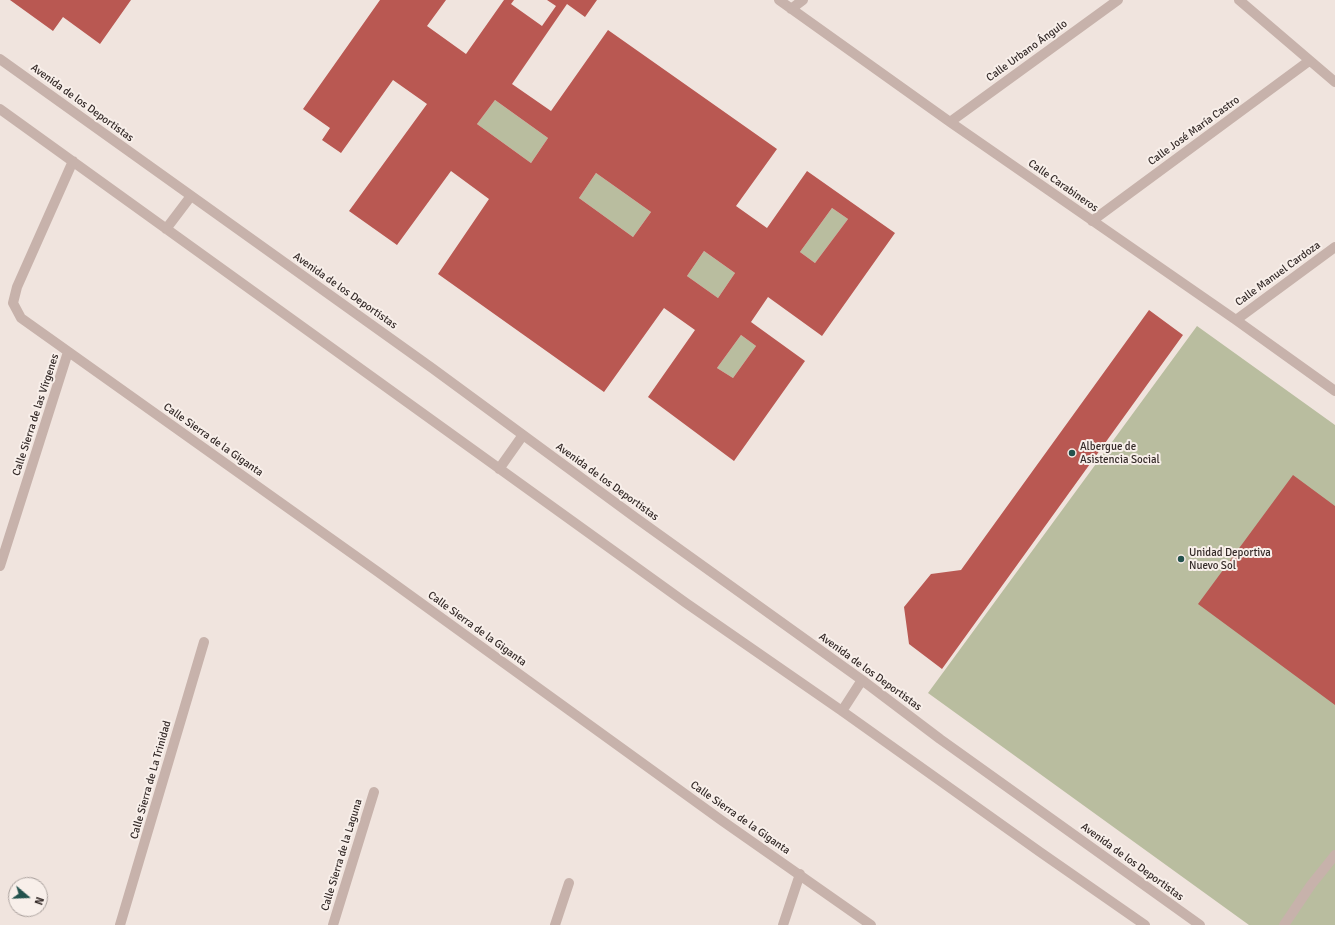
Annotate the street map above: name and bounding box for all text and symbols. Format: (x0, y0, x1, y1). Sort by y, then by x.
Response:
street label: Calle Urbano Ángulo (984, 17, 1070, 85)
street label: Avenida de los Deportistas (28, 61, 136, 145)
street label: Calle José María Castro (1146, 93, 1242, 169)
street label: Calle Carabineros (1025, 157, 1101, 215)
street label: Calle Manuel Cardoza (1233, 239, 1323, 309)
street label: Avenida de los Deportistas (290, 250, 400, 332)
street label: Calle Sierra de las Vírgenes (10, 352, 62, 478)
street label: Calle Sierra de la Giganta (161, 401, 265, 479)
street label: Avenida de los Deportistas (553, 440, 661, 524)
place label: Albergue de Asistencia Social (1080, 440, 1160, 466)
marker: Albergue de Asistencia Social (1067, 448, 1077, 458)
place label: Unidad Deportiva Nuevo Sol (1189, 546, 1271, 572)
marker: Unidad Deportiva Nuevo Sol (1176, 554, 1186, 564)
street label: Calle Sierra de la Giganta (425, 589, 529, 669)
street label: Avenida de los Deportistas (816, 630, 924, 714)
street label: Calle Sierra de La Trinidad (128, 719, 174, 841)
street label: Calle Sierra de la Giganta (688, 779, 792, 857)
street label: Calle Sierra de la Laguna (319, 797, 365, 913)
street label: Avenida de los Deportistas (1078, 820, 1186, 904)
north arrow (8, 877, 48, 917)
text: N (31, 895, 46, 906)

